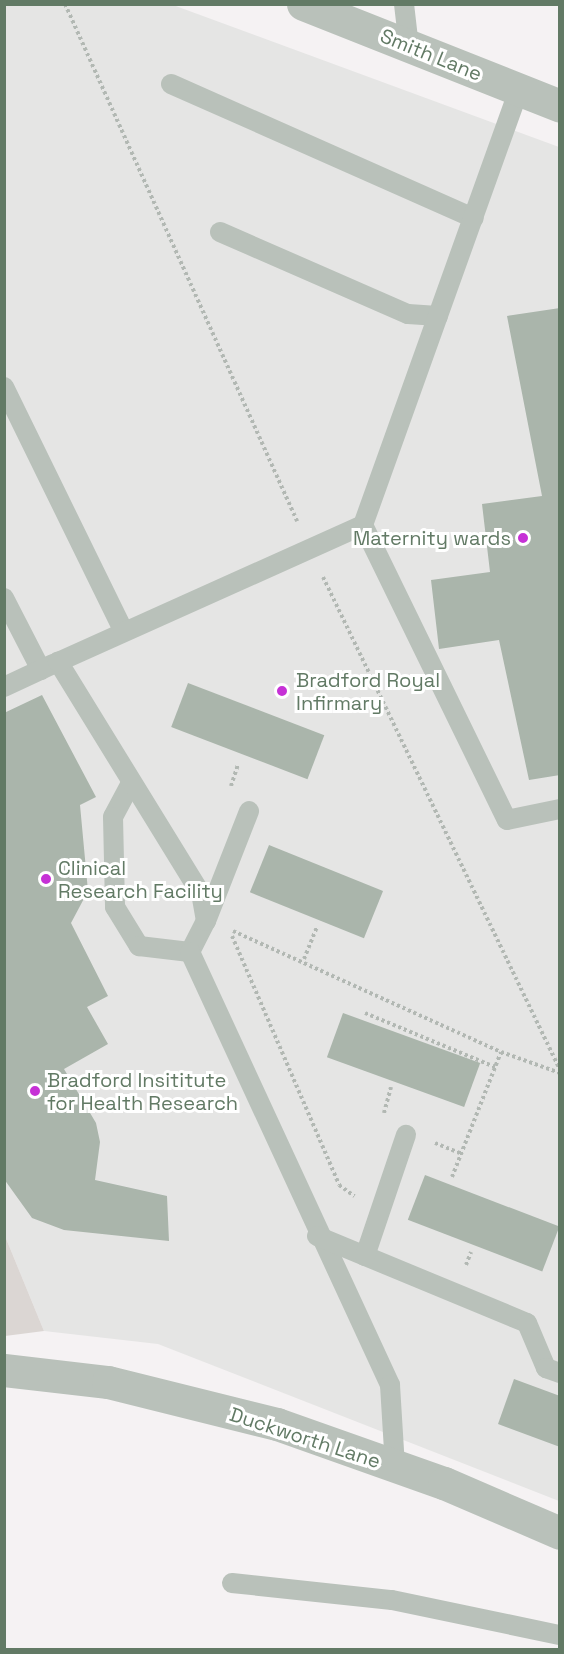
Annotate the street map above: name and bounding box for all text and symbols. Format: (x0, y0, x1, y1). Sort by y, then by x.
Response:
street label: Smith Lane (377, 24, 485, 86)
place label: Maternity wards (353, 526, 511, 550)
marker: Maternity wards (516, 531, 530, 545)
place label: Bradford Royal Infirmary (296, 668, 440, 715)
marker: Bradford Royal Infirmary (273, 682, 291, 700)
place label: Clinical Research Facility (58, 856, 223, 903)
marker: Clinical Research Facility (39, 872, 53, 886)
place label: Bradford Insititute for Health Research (47, 1068, 238, 1115)
marker: Bradford Insititute for Health Research (28, 1084, 42, 1098)
street label: Duckworth Lane (227, 1402, 383, 1474)

